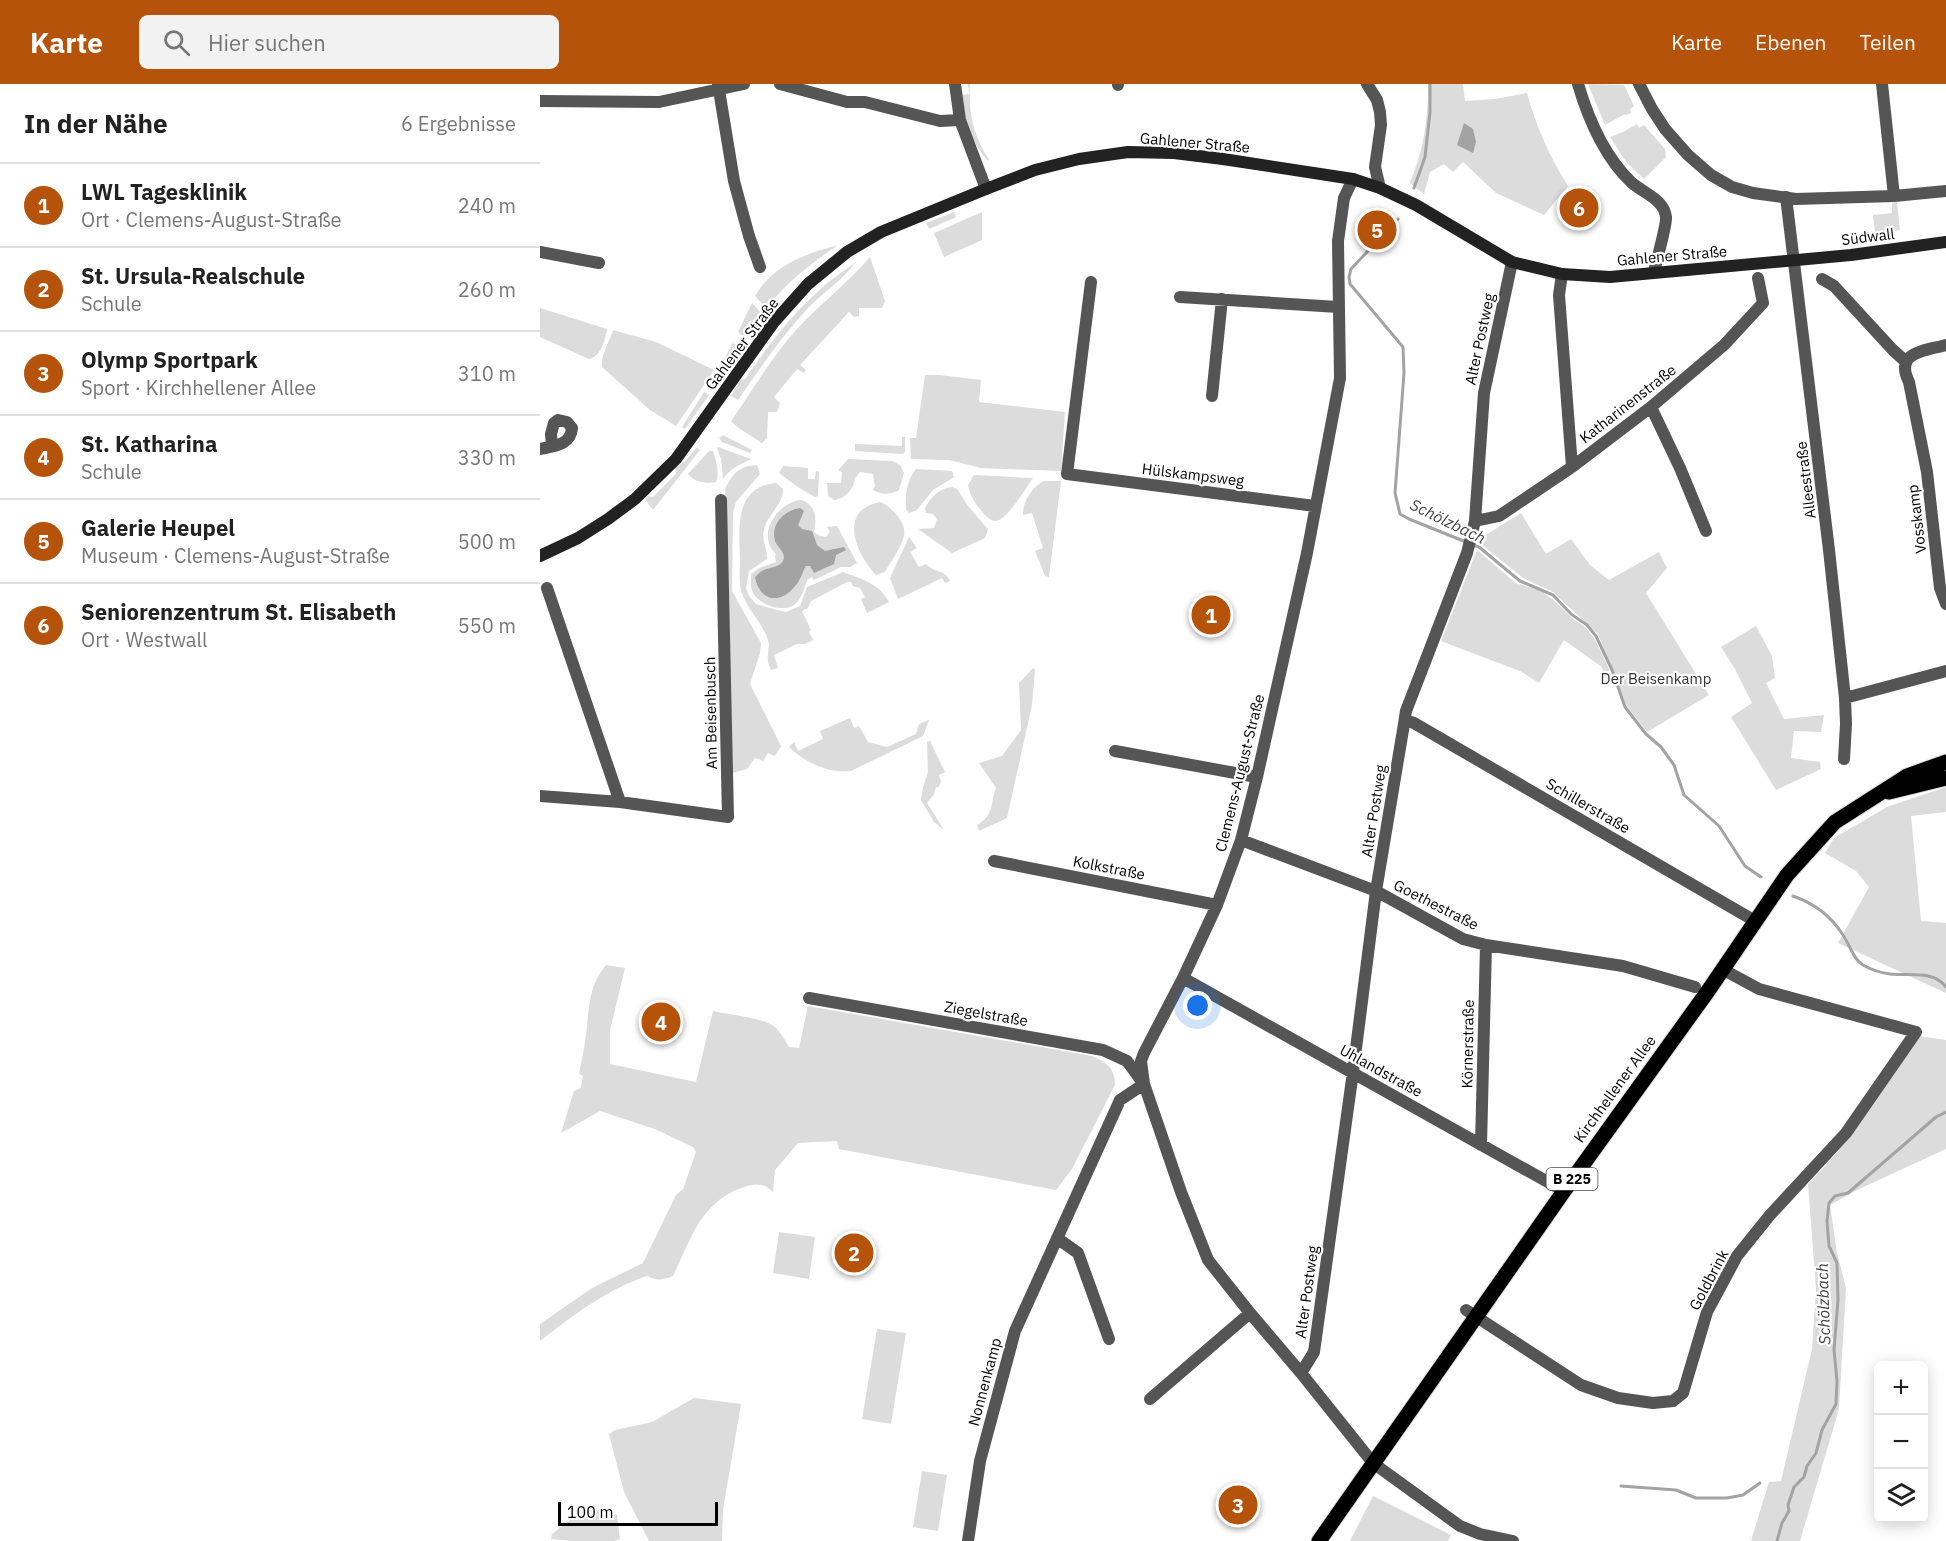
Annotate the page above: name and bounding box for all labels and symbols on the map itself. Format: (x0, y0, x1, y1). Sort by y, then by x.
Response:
street label: Gahlener Straße (1139, 128, 1251, 157)
pin: 6 (1560, 186, 1598, 230)
pin: 5 (1358, 208, 1396, 252)
street label: Südwall (1840, 224, 1896, 249)
street label: Gahlener Straße (1616, 241, 1728, 270)
street label: Alter Postweg (1461, 291, 1499, 387)
street label: Gahlener Straße (701, 294, 782, 393)
street label: Katharinenstraße (1576, 360, 1680, 447)
street label: Alleestraße (1791, 440, 1820, 520)
street label: Hülskampsweg (1141, 459, 1245, 490)
street label: Vosskamp (1903, 484, 1930, 555)
water label: Schölzbach (1407, 494, 1489, 548)
pin: 1 (1192, 592, 1230, 638)
street label: Am Beisenbusch (700, 657, 721, 770)
park label: Der Beisenkamp (1601, 669, 1711, 688)
street label: Clemens-August-Straße (1211, 692, 1268, 854)
street label: Alter Postweg (1357, 763, 1390, 859)
street label: Schillerstraße (1543, 774, 1634, 837)
street label: Kolkstraße (1071, 851, 1147, 884)
street label: Goethestraße (1391, 875, 1482, 934)
your location (1183, 991, 1212, 1020)
street label: Ziegelstraße (943, 997, 1029, 1030)
street label: Körnerstraße (1457, 999, 1478, 1089)
pin: 4 (642, 1000, 680, 1044)
street label: Kirchhellener Allee (1569, 1031, 1660, 1146)
street label: Uhlandstraße (1337, 1040, 1426, 1101)
road number: B 225 (1546, 1168, 1598, 1190)
pin: 2 (834, 1230, 874, 1276)
street label: Alter Postweg (1291, 1244, 1322, 1339)
street label: Goldbrink (1685, 1246, 1732, 1313)
water label: Schölzbach (1812, 1263, 1834, 1345)
street label: Nonnenkamp (964, 1336, 1005, 1428)
pin: 3 (1218, 1482, 1258, 1528)
scale bar (558, 1499, 718, 1526)

